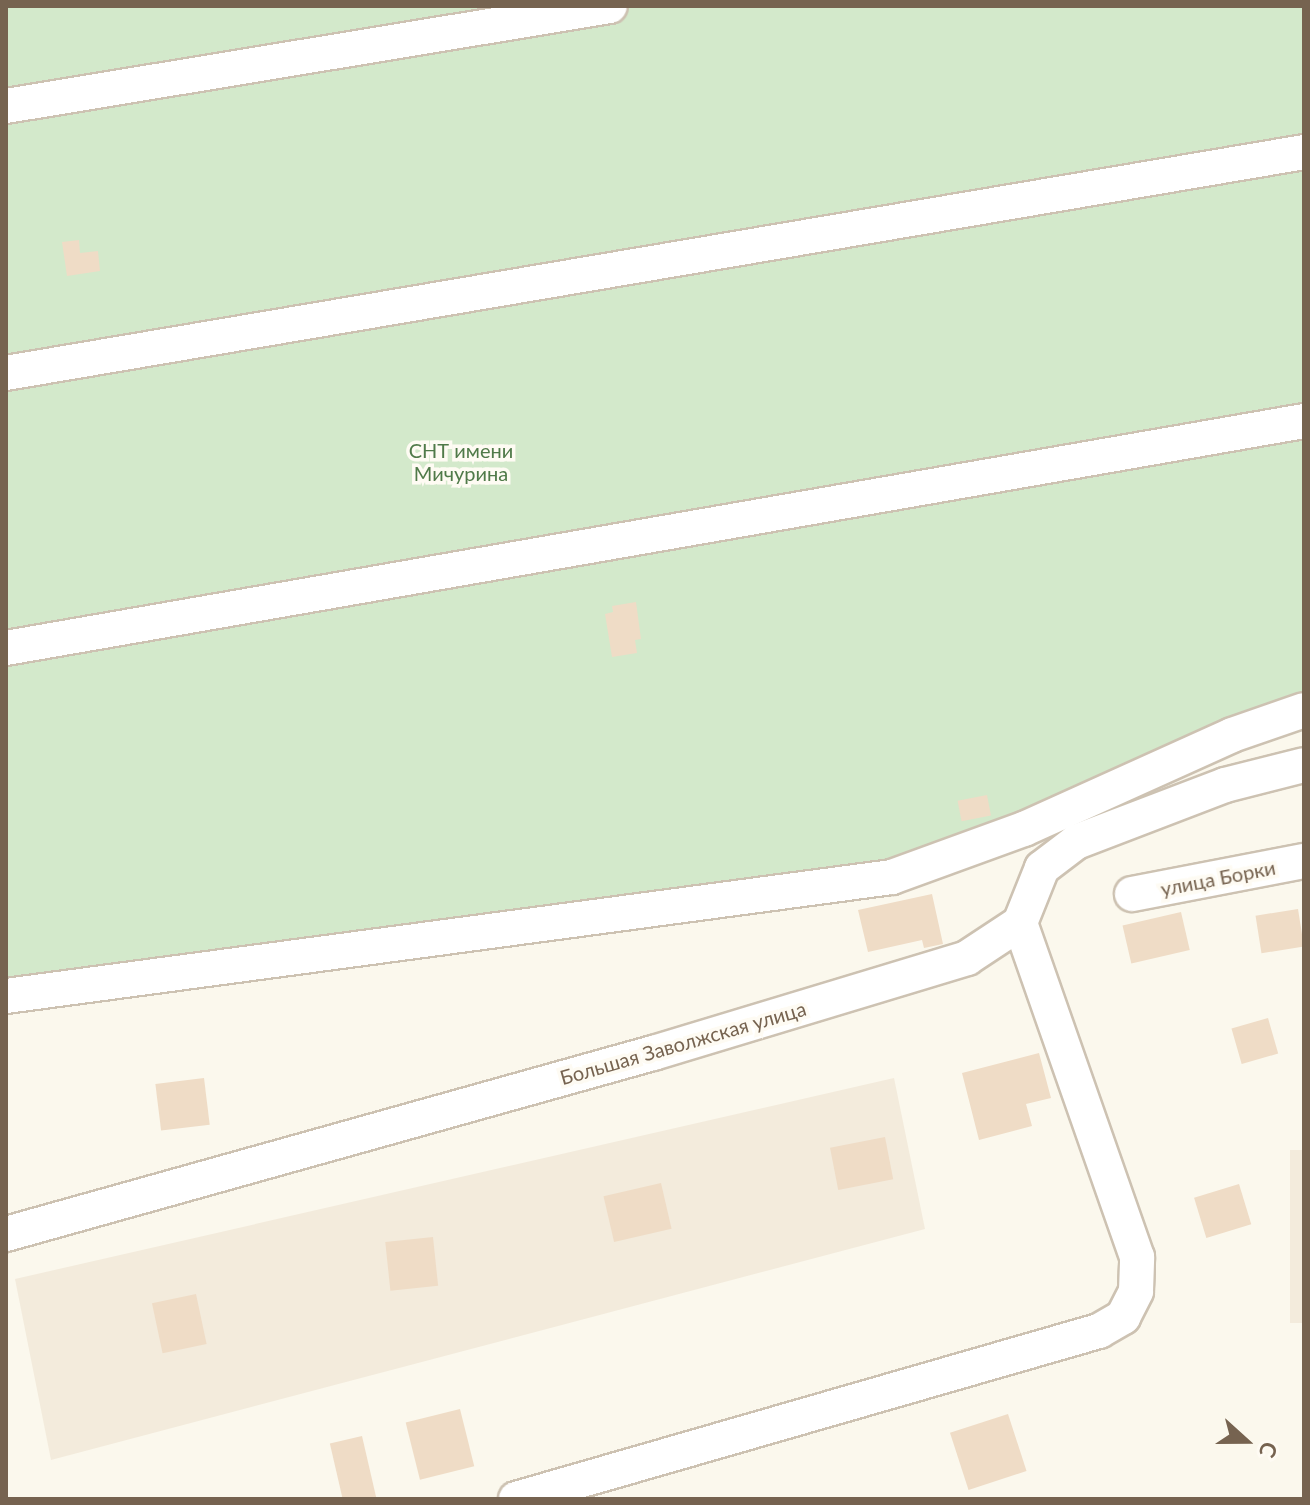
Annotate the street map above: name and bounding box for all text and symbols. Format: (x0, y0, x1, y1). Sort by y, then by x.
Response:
park label: СНТ имени Мичурина (409, 438, 513, 485)
street label: улица Борки (1159, 855, 1277, 901)
street label: Большая Заволжская улица (557, 996, 809, 1090)
north arrow (1206, 1401, 1286, 1481)
text: С (1254, 1438, 1284, 1461)

